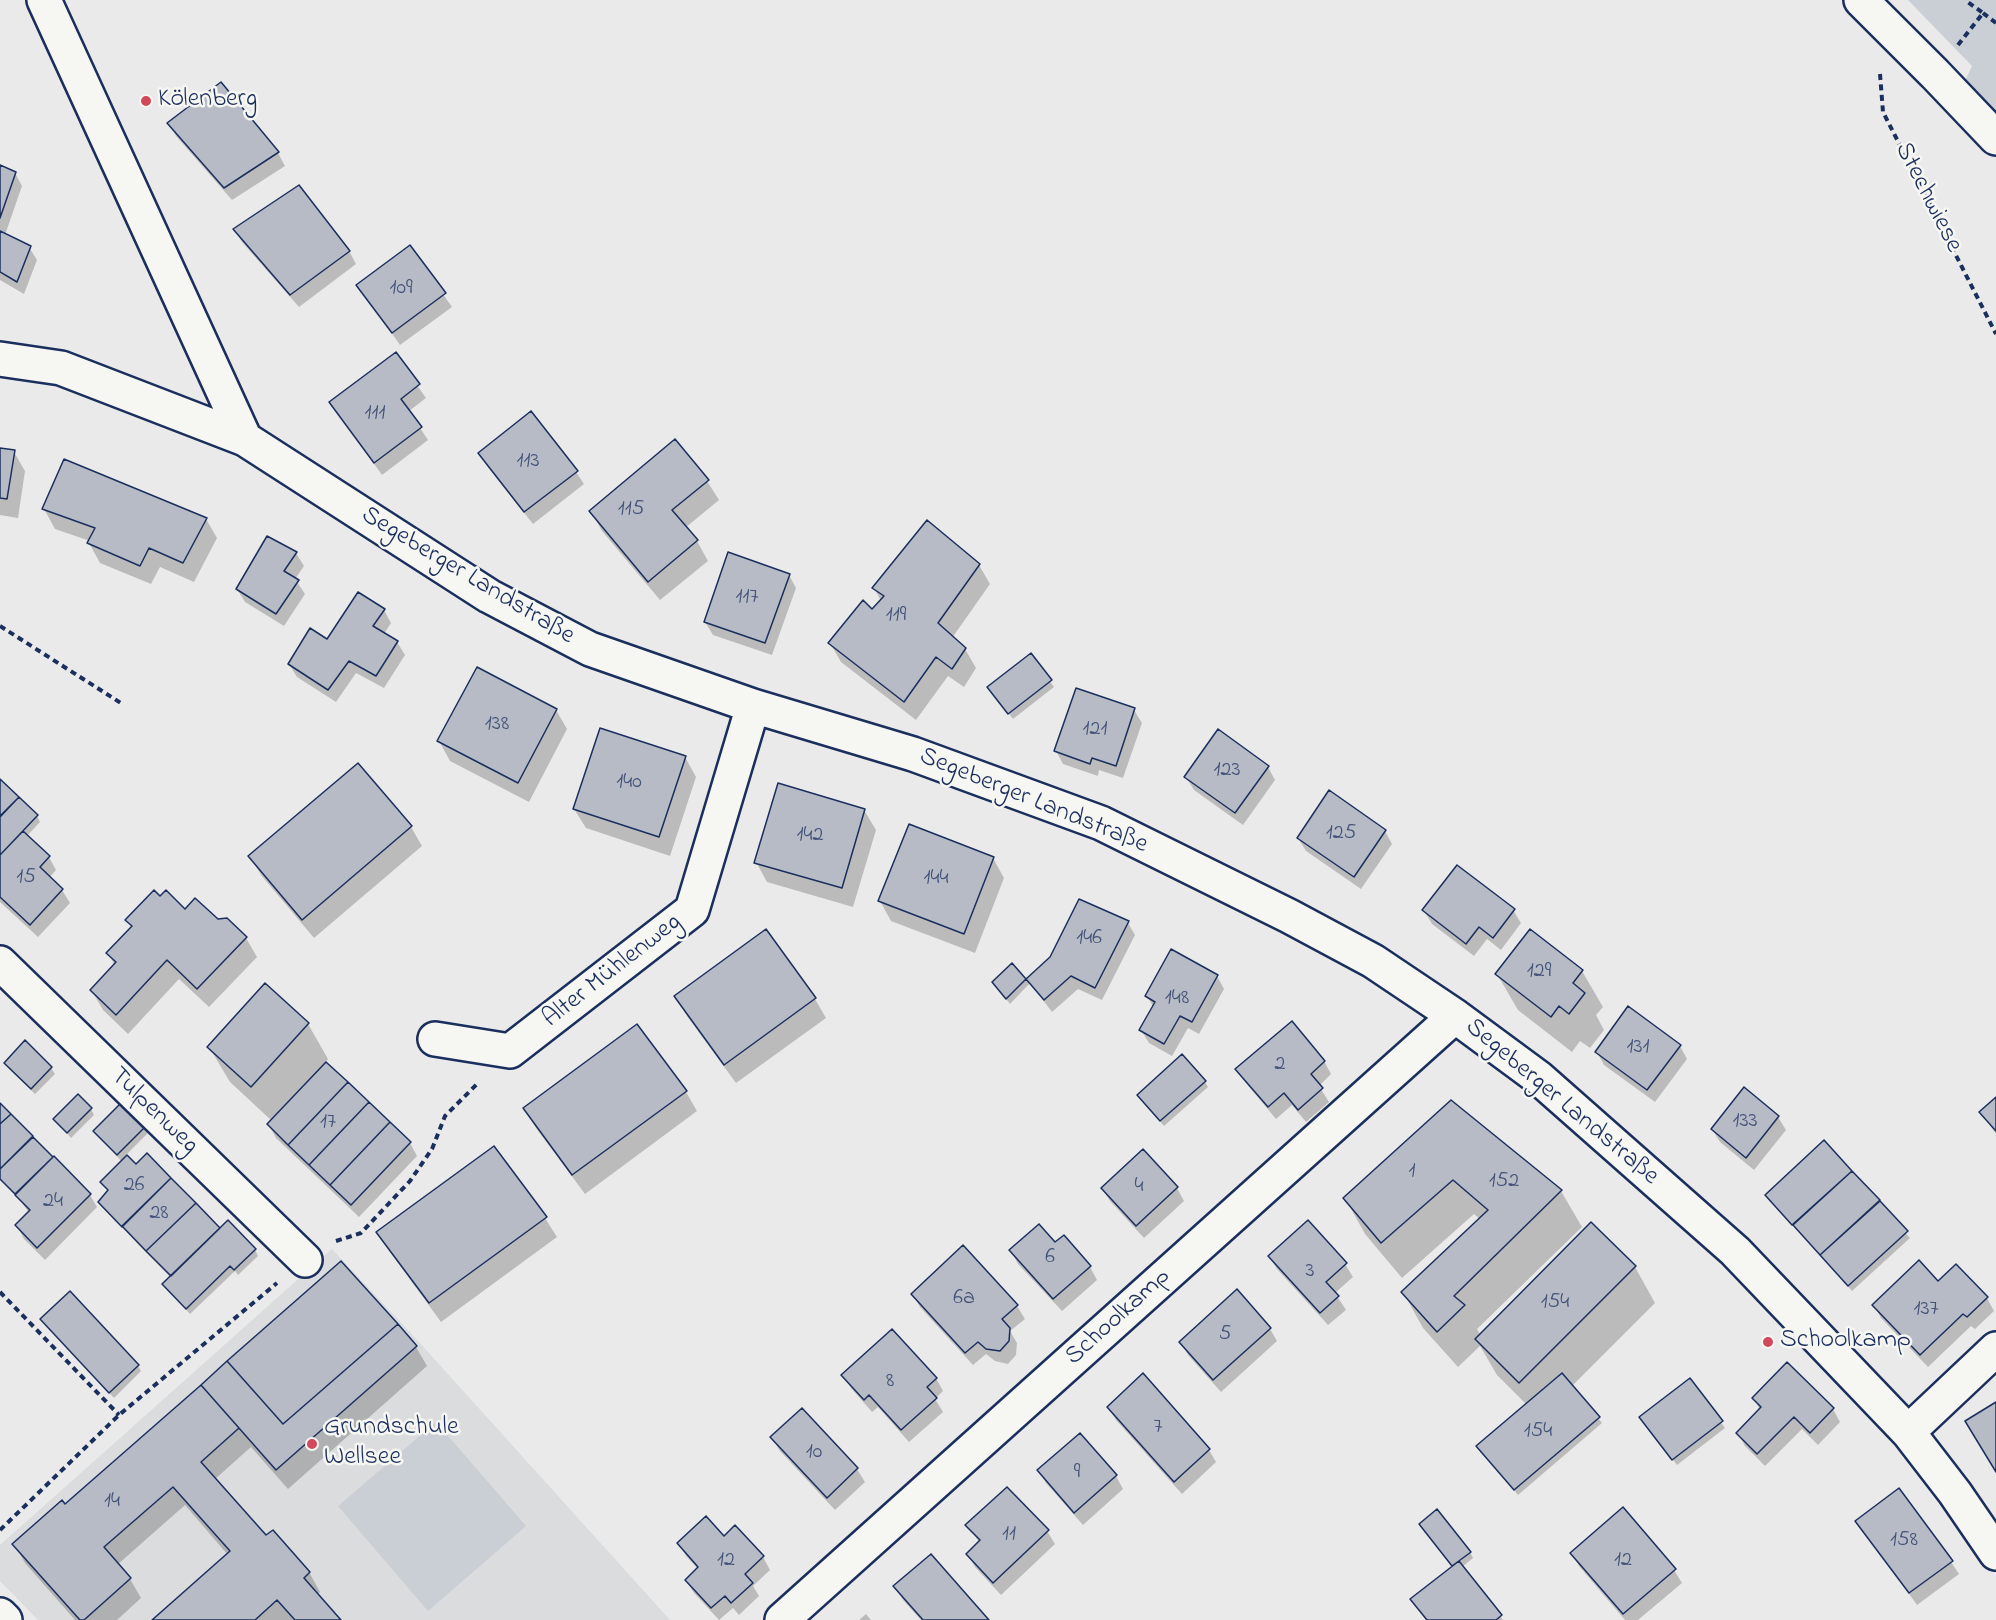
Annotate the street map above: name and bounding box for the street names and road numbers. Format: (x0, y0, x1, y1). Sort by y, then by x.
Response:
street label: Stechwiese (1886, 138, 1968, 258)
street label: Segeberger Landstraße (355, 501, 579, 653)
street label: Segeberger Landstraße (914, 742, 1152, 862)
street label: Alter Mühlenweg (537, 908, 689, 1036)
street label: Segeberger Landstraße (1458, 1013, 1664, 1193)
street label: Tulpenweg (102, 1062, 204, 1162)
street label: Schoolkamp (1060, 1263, 1178, 1373)

